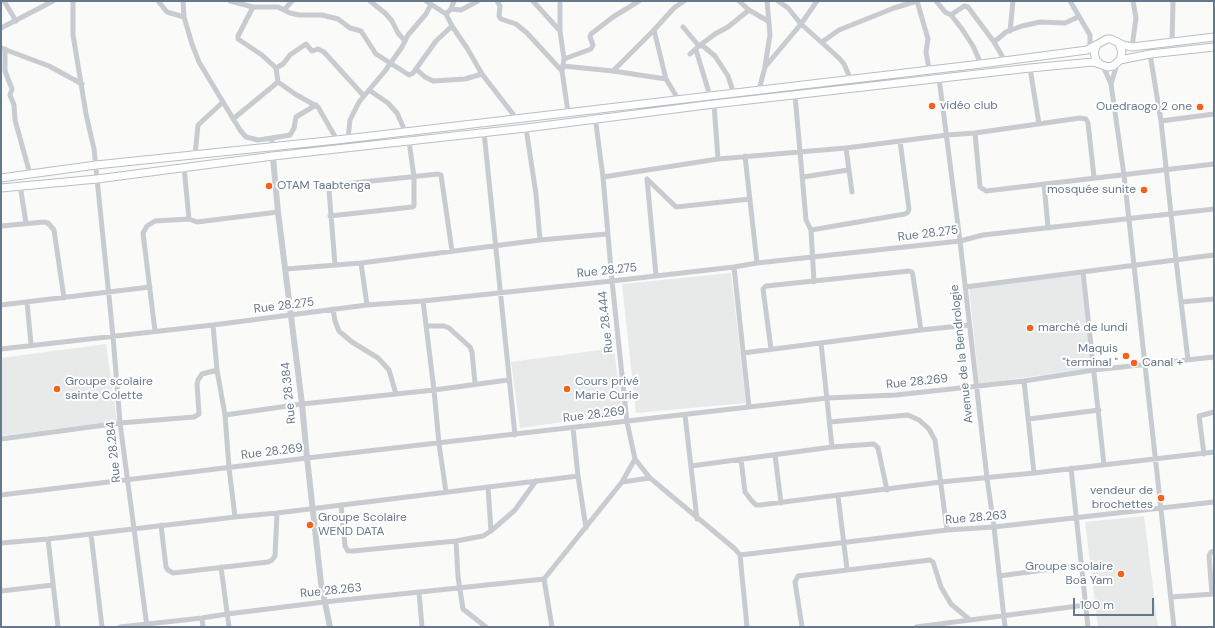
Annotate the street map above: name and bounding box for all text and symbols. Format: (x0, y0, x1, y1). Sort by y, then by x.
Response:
place label: vidéo club (940, 99, 998, 113)
place label: Ouedraogo 2 one (1096, 100, 1192, 114)
marker: vidéo club (927, 101, 937, 111)
marker: Ouedraogo 2 one (1195, 102, 1205, 112)
place label: OTAM Taabtenga (277, 179, 371, 193)
marker: OTAM Taabtenga (264, 181, 274, 191)
place label: mosquée sunite (1047, 183, 1136, 197)
marker: mosquée sunite (1139, 185, 1149, 195)
street label: Rue 28.275 (897, 223, 959, 245)
street label: Rue 28.275 (576, 261, 638, 281)
street label: Avenue de la Bendrologie (948, 284, 976, 424)
street label: Rue 28.444 (596, 290, 616, 354)
street label: Rue 28.275 (253, 295, 315, 317)
place label: marché de lundi (1038, 321, 1128, 335)
marker: marché de lundi (1025, 323, 1035, 333)
place label: Maquis "terminal " (1062, 342, 1118, 370)
marker: Maquis "terminal " (1121, 351, 1131, 361)
place label: Canal + (1142, 356, 1183, 370)
marker: Canal + (1129, 358, 1139, 368)
street label: Rue 28.384 (279, 361, 299, 425)
street label: Rue 28.269 (885, 372, 949, 392)
place label: Groupe scolaire sainte Colette (65, 375, 153, 403)
place label: Cours privé Marie Curie (575, 375, 639, 403)
marker: Groupe scolaire sainte Colette (52, 384, 62, 394)
marker: Cours privé Marie Curie (562, 384, 572, 394)
street label: Rue 28.269 (562, 404, 626, 426)
street label: Rue 28.284 (104, 421, 124, 483)
street label: Rue 28.269 (240, 441, 304, 463)
place label: vendeur de brochettes (1090, 484, 1153, 512)
marker: vendeur de brochettes (1156, 493, 1166, 503)
street label: Rue 28.263 (945, 508, 1007, 528)
place label: Groupe Scolaire WEND DATA (318, 511, 407, 539)
marker: Groupe Scolaire WEND DATA (305, 520, 315, 530)
place label: Groupe scolaire Boa Yam (1025, 560, 1113, 588)
marker: Groupe scolaire Boa Yam (1116, 569, 1126, 579)
street label: Rue 28.263 (299, 581, 363, 601)
scale bar (1075, 590, 1156, 616)
text: 100 m (1080, 597, 1114, 613)

